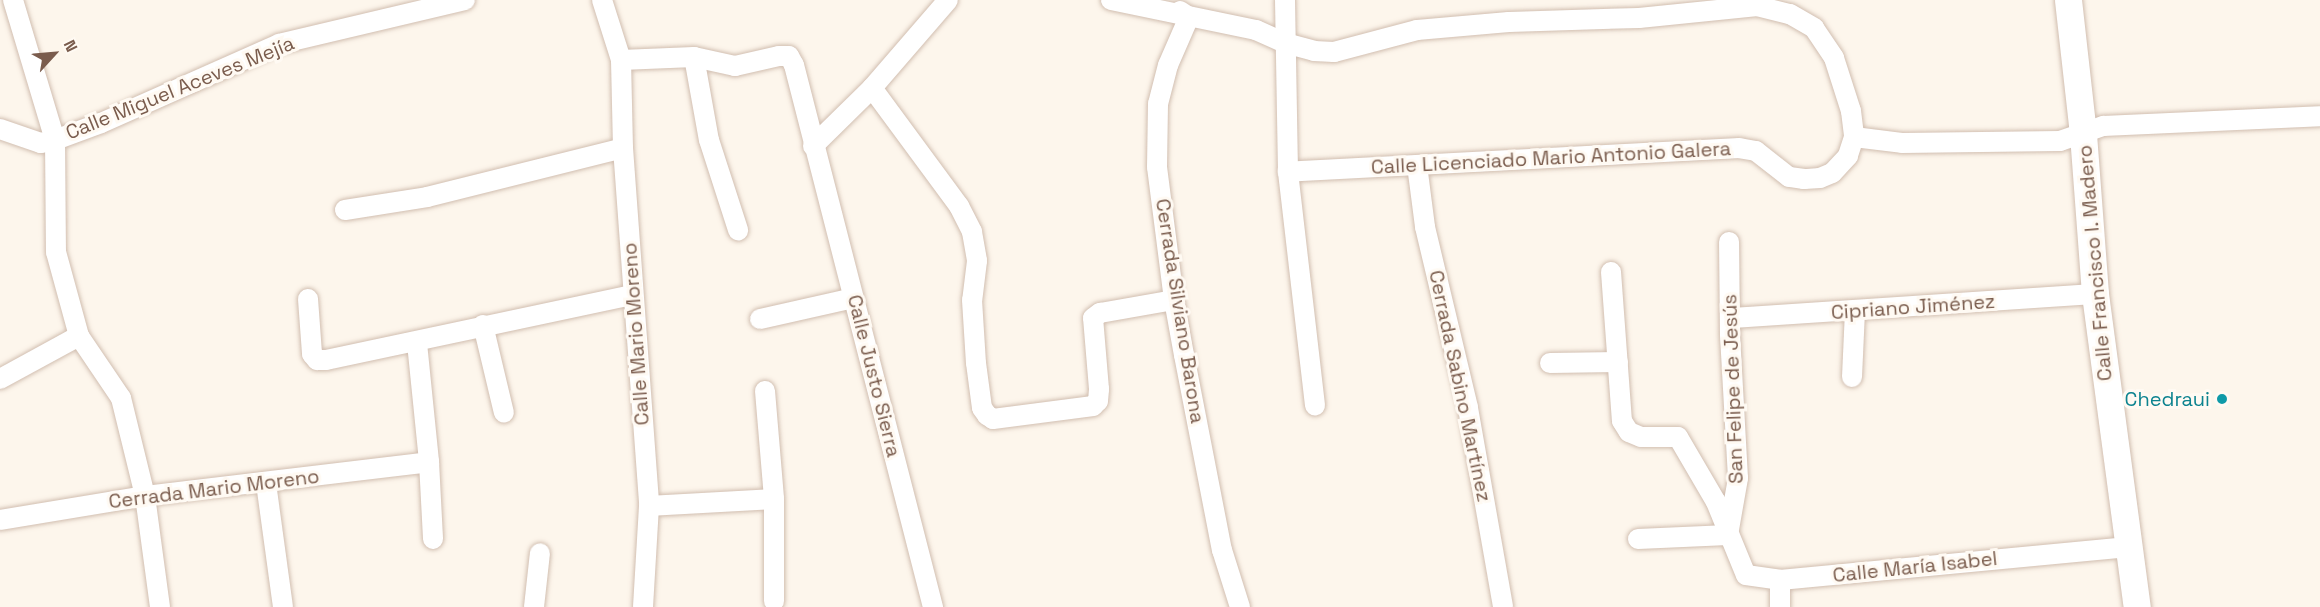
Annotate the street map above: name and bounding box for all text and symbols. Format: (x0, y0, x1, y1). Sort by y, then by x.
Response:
north arrow (24, 24, 84, 84)
street label: Calle Miguel Aceves Mejía (62, 31, 298, 145)
text: N (59, 36, 82, 55)
street label: Calle Licenciado Mario Antonio Galera (1370, 137, 1732, 179)
street label: Calle Francisco I. Madero (2073, 144, 2117, 382)
street label: Cerrada Silviano Barona (1150, 197, 1210, 425)
street label: Calle Mario Moreno (618, 242, 654, 426)
street label: Cerrada Sabino Martínez (1424, 268, 1496, 504)
street label: Cipriano Jiménez (1830, 289, 1996, 325)
street label: Calle Justo Sierra (842, 292, 906, 460)
street label: San Felipe de Jesús (1718, 294, 1748, 484)
place label: Chedraui (2125, 387, 2210, 411)
marker: Chedraui (2215, 392, 2229, 406)
street label: Cerrada Mario Moreno (107, 464, 321, 514)
street label: Calle María Isabel (1831, 546, 1999, 588)

